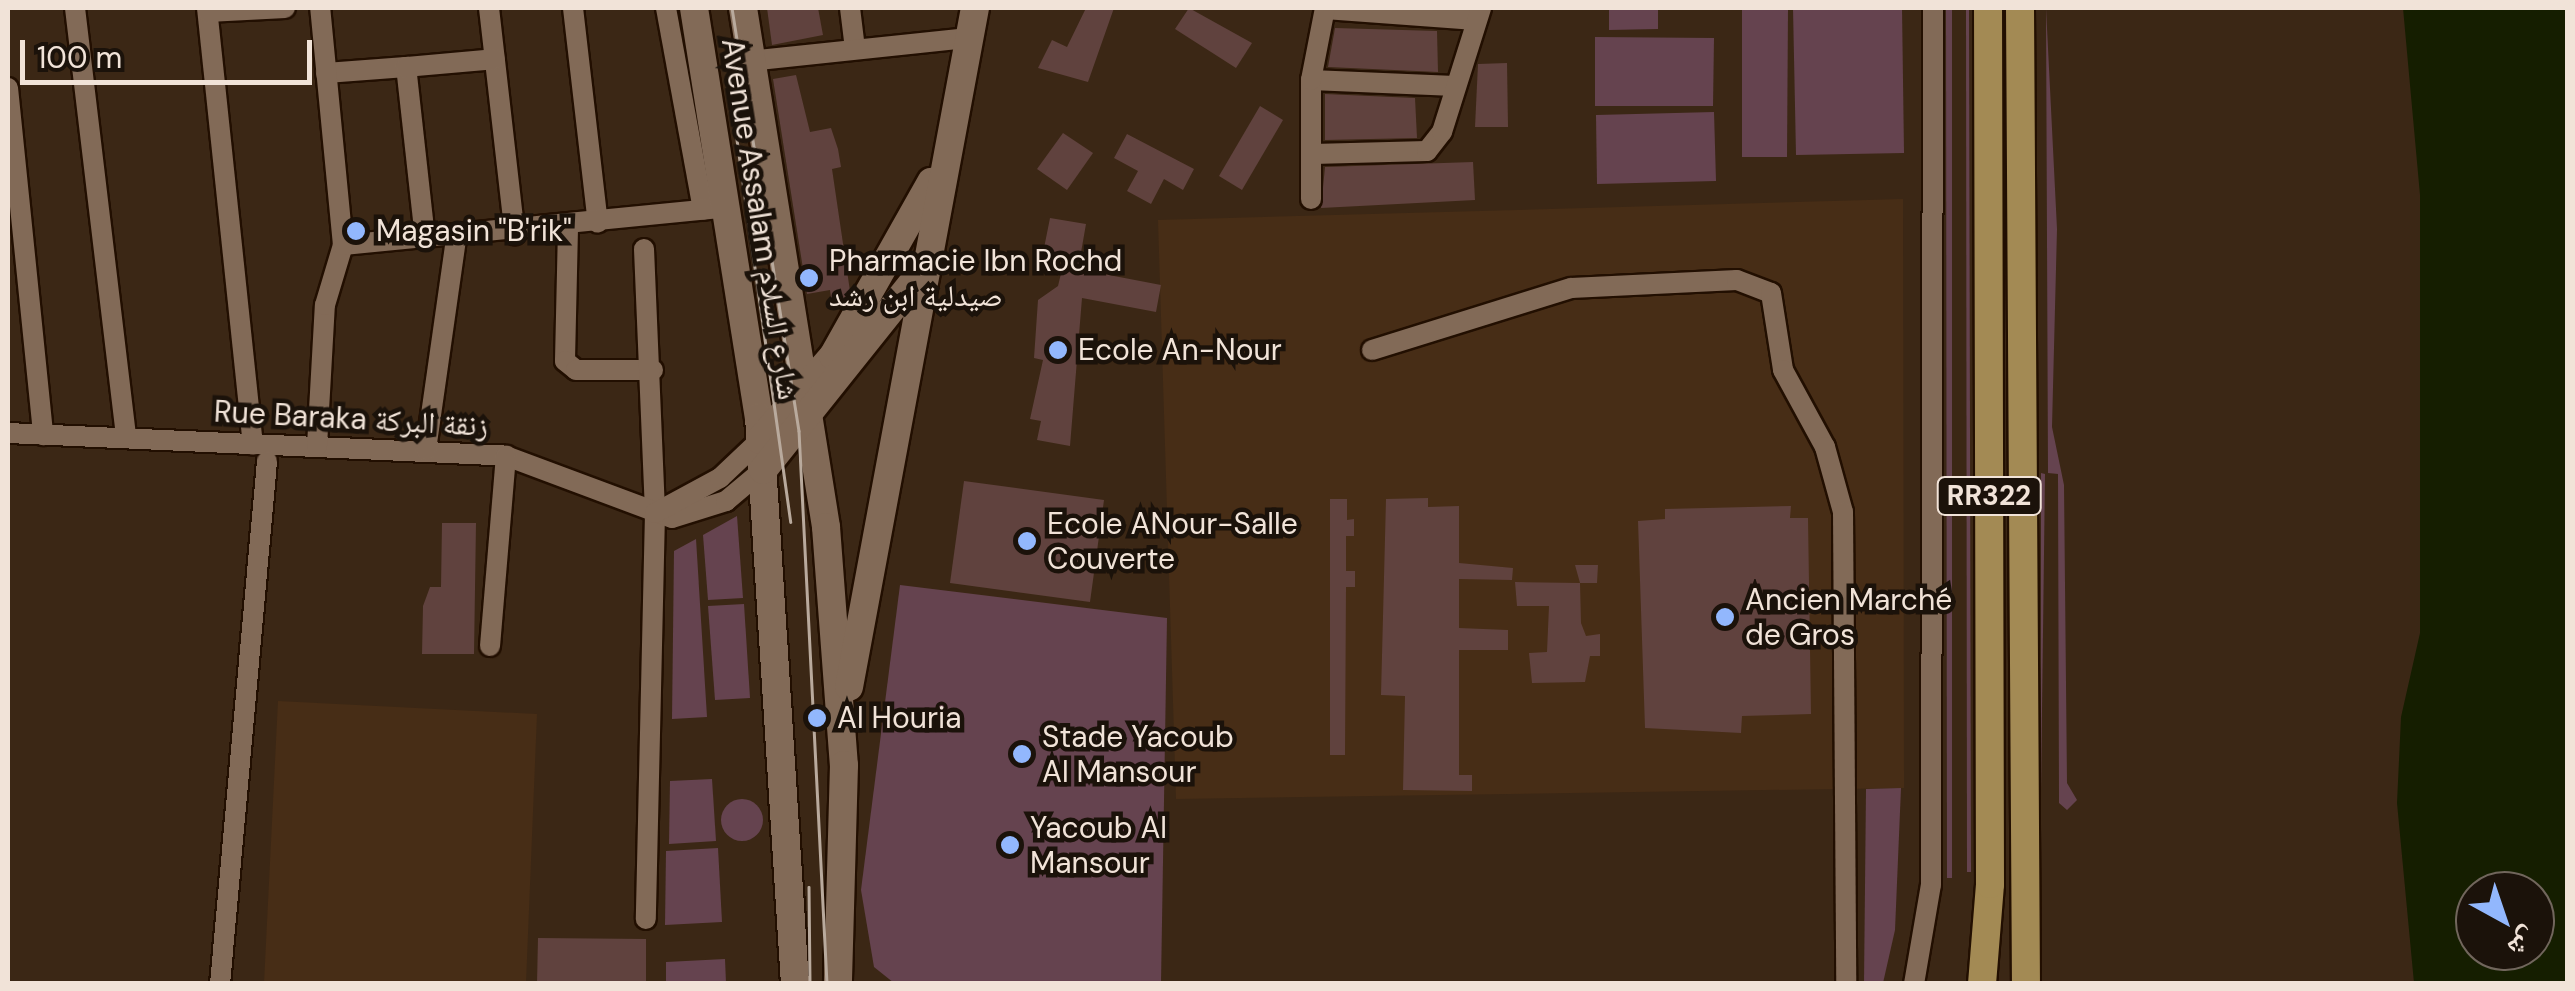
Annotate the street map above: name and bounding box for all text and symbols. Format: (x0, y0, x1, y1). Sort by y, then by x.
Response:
scale bar (25, 20, 318, 82)
street label: Avenue Assalam شارع السلام (714, 36, 806, 402)
text: 100 m (37, 38, 122, 77)
place label: Magasin "B'rik" (376, 213, 572, 249)
marker: Magasin "B'rik" (345, 220, 367, 242)
place label: Pharmacie Ibn Rochd صيدلية ابن رشد (829, 243, 1122, 314)
marker: Pharmacie Ibn Rochd صيدلية ابن رشد (798, 267, 820, 289)
place label: Ecole An-Nour (1078, 332, 1282, 368)
marker: Ecole An-Nour (1047, 339, 1069, 361)
street label: Rue Baraka زنقة البركة (213, 394, 489, 444)
road number: RR322 (1936, 473, 2042, 519)
place label: Ecole ANour-Salle Couverte (1047, 506, 1298, 576)
marker: Ecole ANour-Salle Couverte (1016, 530, 1038, 552)
place label: Ancien Marché de Gros (1745, 582, 1952, 652)
marker: Ancien Marché de Gros (1714, 606, 1736, 628)
place label: Al Houria (837, 700, 962, 736)
marker: Al Houria (806, 707, 828, 729)
place label: Stade Yacoub Al Mansour (1042, 719, 1234, 790)
marker: Stade Yacoub Al Mansour (1011, 743, 1033, 765)
place label: Yacoub Al Mansour (1030, 810, 1167, 880)
marker: Yacoub Al Mansour (999, 834, 1021, 856)
north arrow (2455, 871, 2555, 971)
text: ش (2500, 919, 2547, 967)

